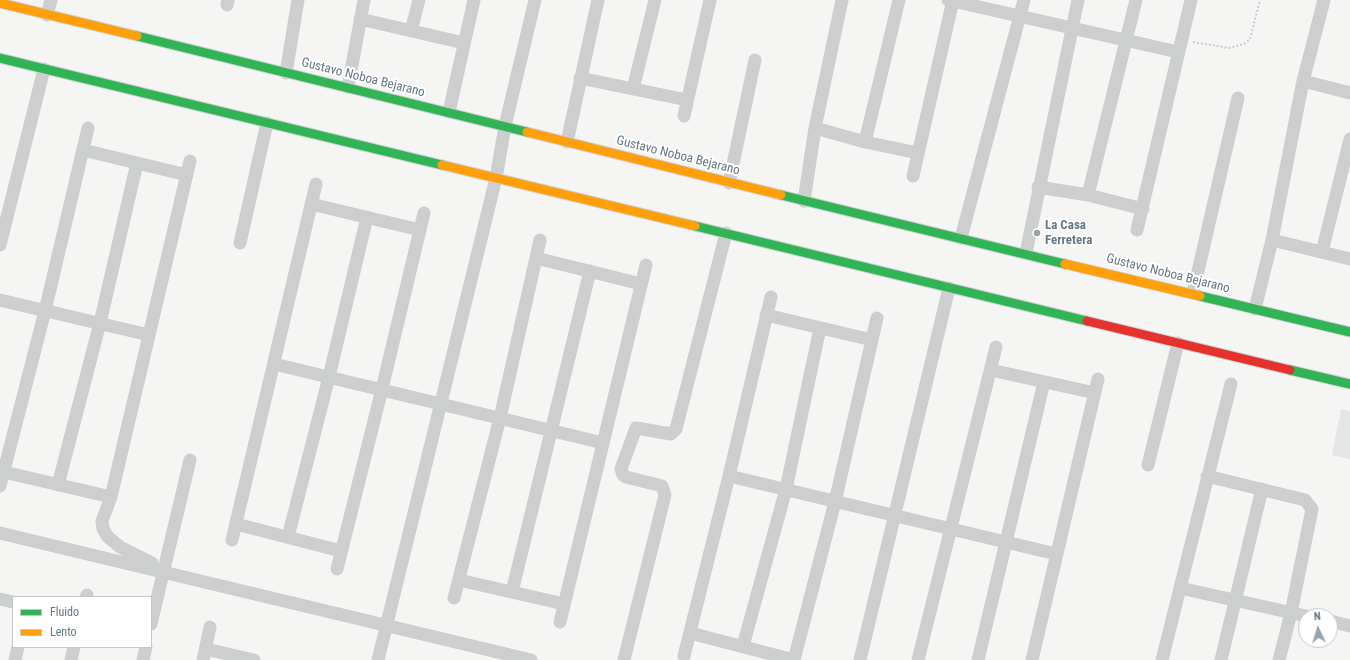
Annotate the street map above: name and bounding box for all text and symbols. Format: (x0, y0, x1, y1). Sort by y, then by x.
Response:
street label: Gustavo Noboa Bejarano (300, 55, 426, 101)
street label: Gustavo Noboa Bejarano (615, 133, 741, 179)
place label: La Casa Ferretera (1045, 218, 1092, 249)
marker: La Casa Ferretera (1032, 228, 1042, 238)
street label: Gustavo Noboa Bejarano (1105, 251, 1231, 297)
legend (12, 596, 152, 648)
text: Fluido (50, 605, 79, 619)
north arrow (1298, 608, 1338, 648)
text: N (1313, 610, 1321, 623)
text: Lento (50, 625, 77, 639)

